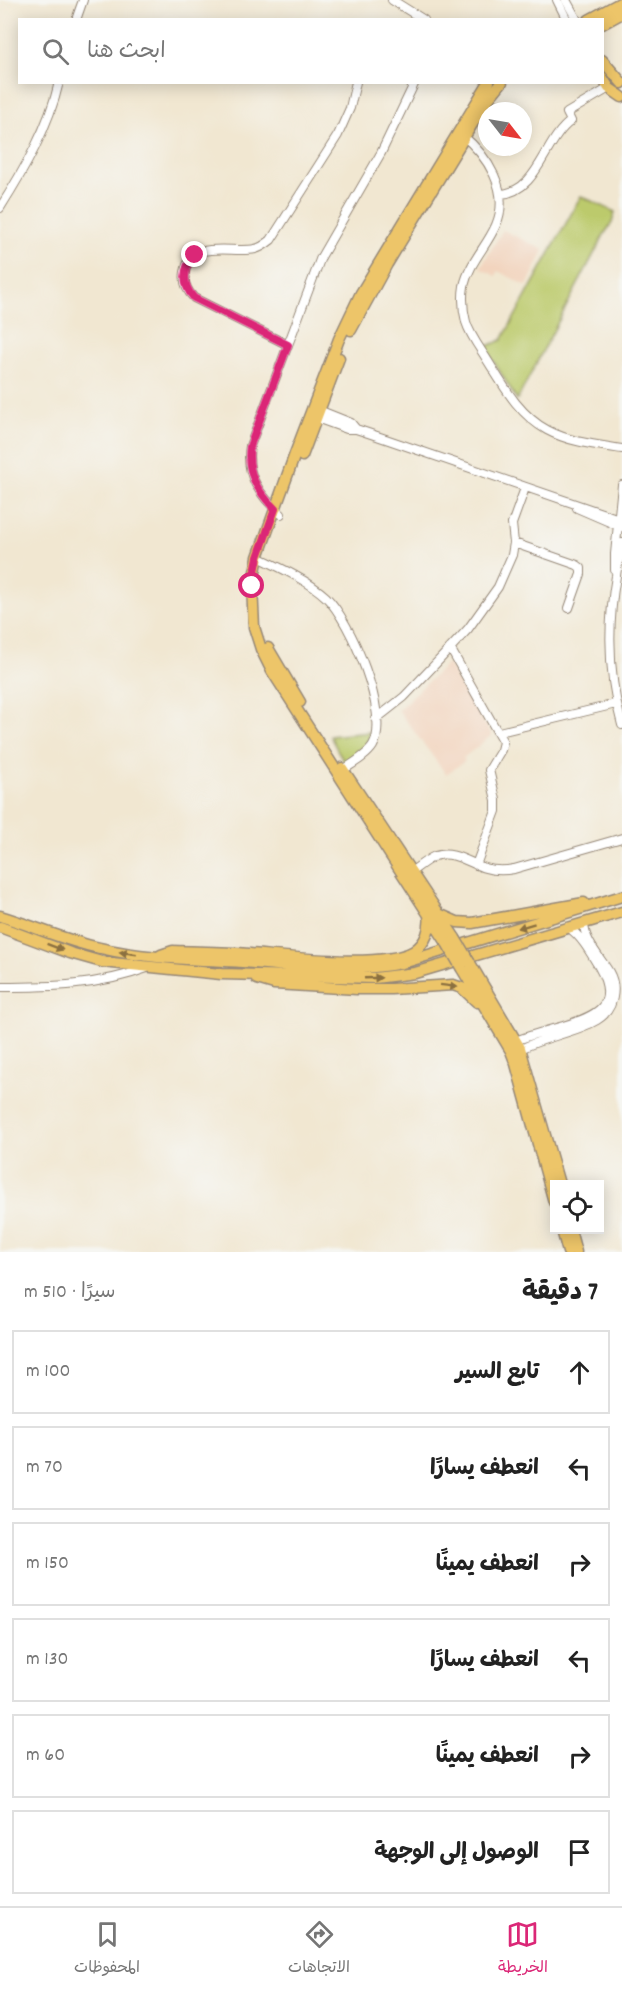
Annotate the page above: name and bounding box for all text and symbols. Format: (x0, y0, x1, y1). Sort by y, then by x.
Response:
search box (18, 18, 604, 84)
icon: search (39, 35, 72, 68)
text: ابحث هنا (87, 37, 166, 68)
north arrow (478, 102, 532, 156)
route end (181, 241, 207, 267)
route start (238, 572, 264, 598)
one-way arrow (517, 922, 535, 931)
one-way arrow (46, 943, 64, 952)
one-way arrow (118, 948, 137, 957)
one-way arrow (363, 973, 382, 983)
one-way arrow (439, 981, 458, 990)
map controls (550, 1180, 604, 1234)
button: locate (550, 1180, 604, 1234)
text: 7 دقيقة (522, 1275, 598, 1312)
text: سيرًا · 510 m (24, 1279, 115, 1307)
icon: ahead (563, 1356, 596, 1389)
text: 100 m (26, 1358, 71, 1386)
text: تابع السير (456, 1358, 539, 1389)
icon: left (563, 1452, 596, 1485)
text: 70 m (26, 1454, 63, 1482)
text: انعطف يسارًا (430, 1454, 539, 1485)
icon: right (563, 1548, 596, 1581)
text: 150 m (26, 1550, 69, 1578)
text: انعطف يمينًا (436, 1550, 539, 1581)
icon: left (563, 1644, 596, 1677)
text: 130 m (26, 1646, 69, 1674)
text: انعطف يسارًا (430, 1646, 539, 1677)
icon: right (563, 1740, 596, 1773)
text: 60 m (26, 1742, 65, 1770)
text: انعطف يمينًا (436, 1742, 539, 1773)
icon: arrive (563, 1836, 596, 1869)
text: الوصول إلى الوجهة (374, 1838, 539, 1869)
tab: المحفوظات (74, 1918, 140, 1981)
tab: الاتجاهات (288, 1918, 350, 1981)
tab: الخريطة (498, 1918, 548, 1981)

